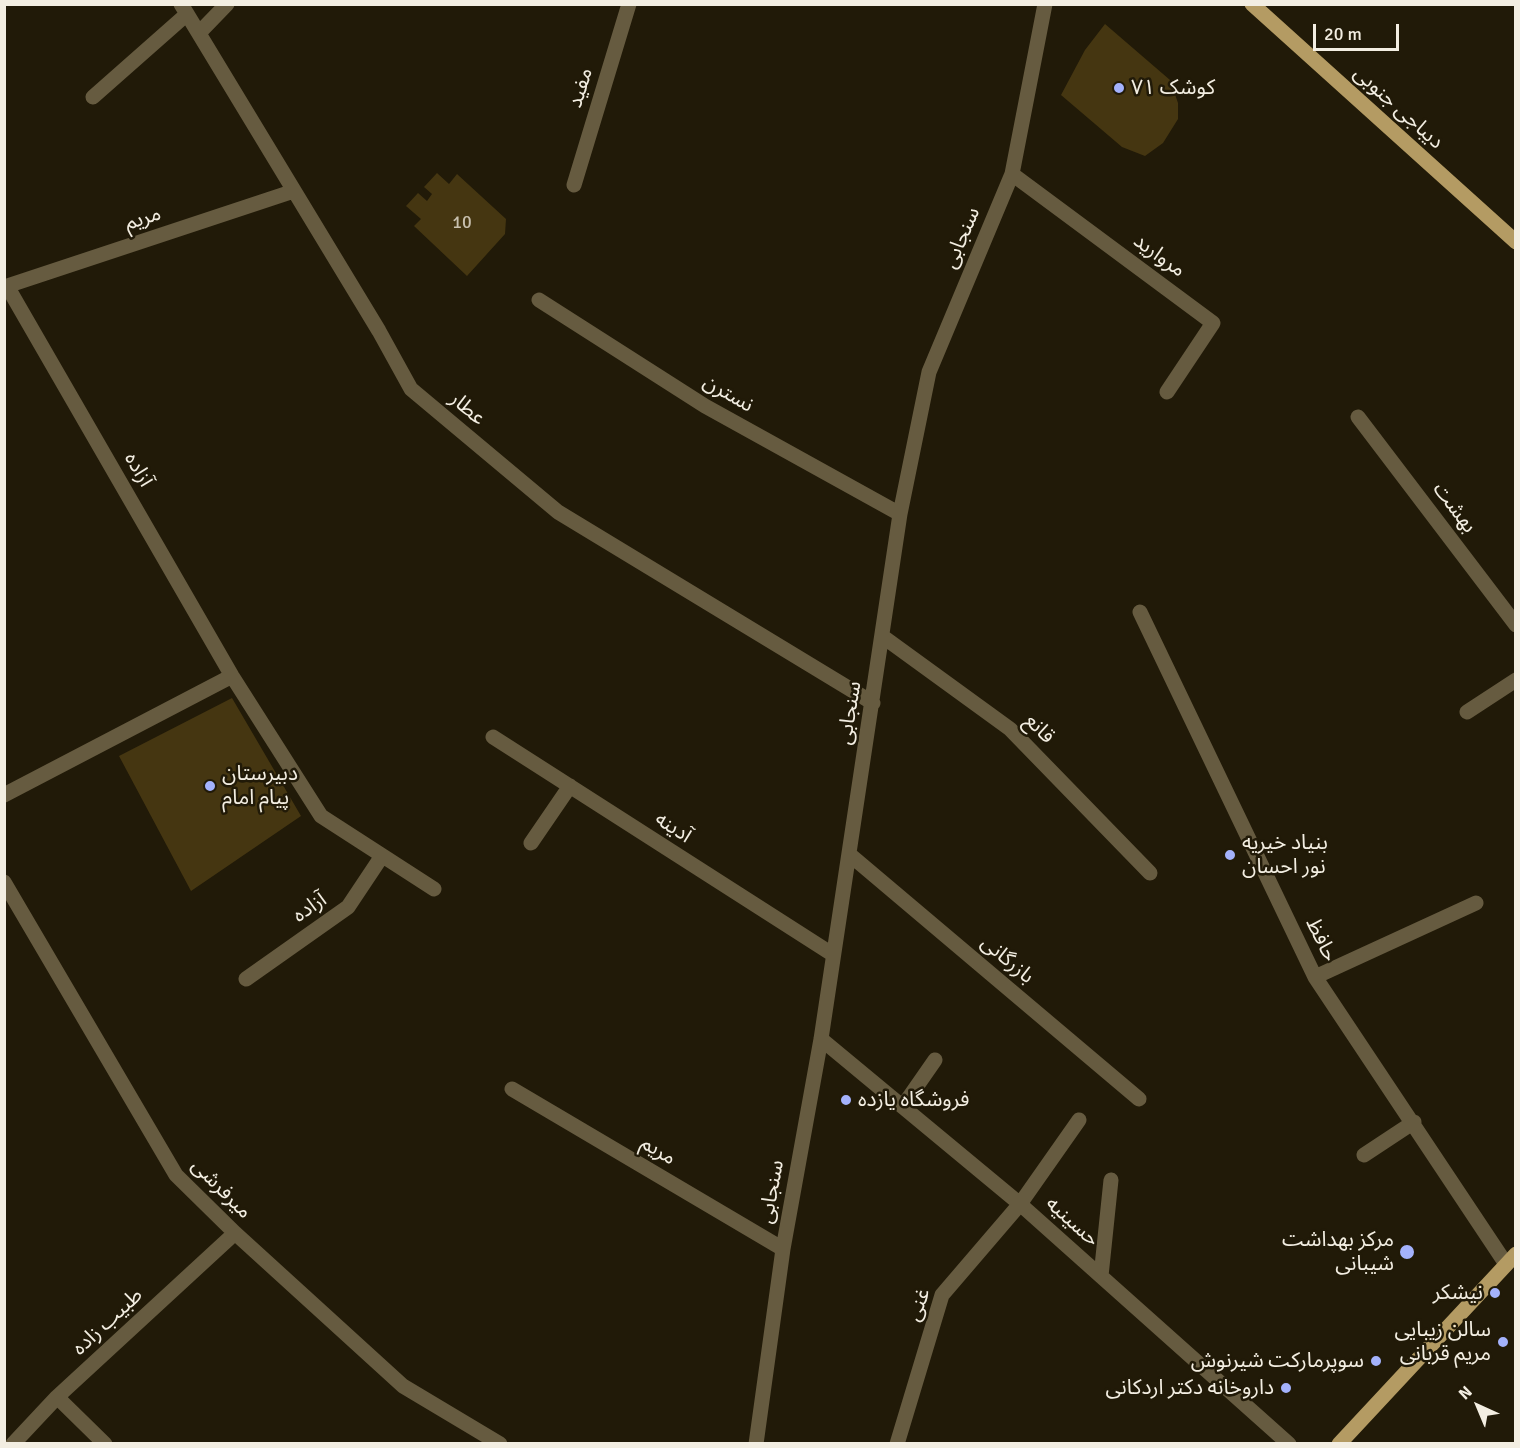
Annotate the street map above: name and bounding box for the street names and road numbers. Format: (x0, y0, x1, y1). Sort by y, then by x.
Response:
street label: دیباجی جنوبی (1348, 61, 1448, 155)
street label: مفید (563, 65, 599, 111)
street label: مریم (122, 201, 164, 237)
street label: سنجابی (938, 204, 986, 272)
street label: مروارید (1128, 229, 1190, 283)
street label: نسترن (698, 370, 758, 418)
street label: عطار (444, 387, 490, 431)
street label: آزاده (118, 448, 158, 492)
street label: بهشت (1427, 478, 1481, 538)
street label: سنجابی (833, 679, 867, 747)
street label: قانع (1019, 709, 1059, 749)
street label: آدینه (650, 807, 696, 849)
street label: آزاده (288, 887, 332, 929)
street label: حافظ (1300, 914, 1342, 966)
street label: بازرگانی (975, 930, 1039, 990)
street label: مریم (636, 1131, 680, 1171)
street label: میرفرشی (185, 1153, 257, 1225)
street label: سنجابی (754, 1158, 790, 1226)
street label: حسینیه (1040, 1191, 1104, 1253)
street label: طبیب زاده (67, 1283, 149, 1361)
street label: غنی (901, 1285, 937, 1325)

